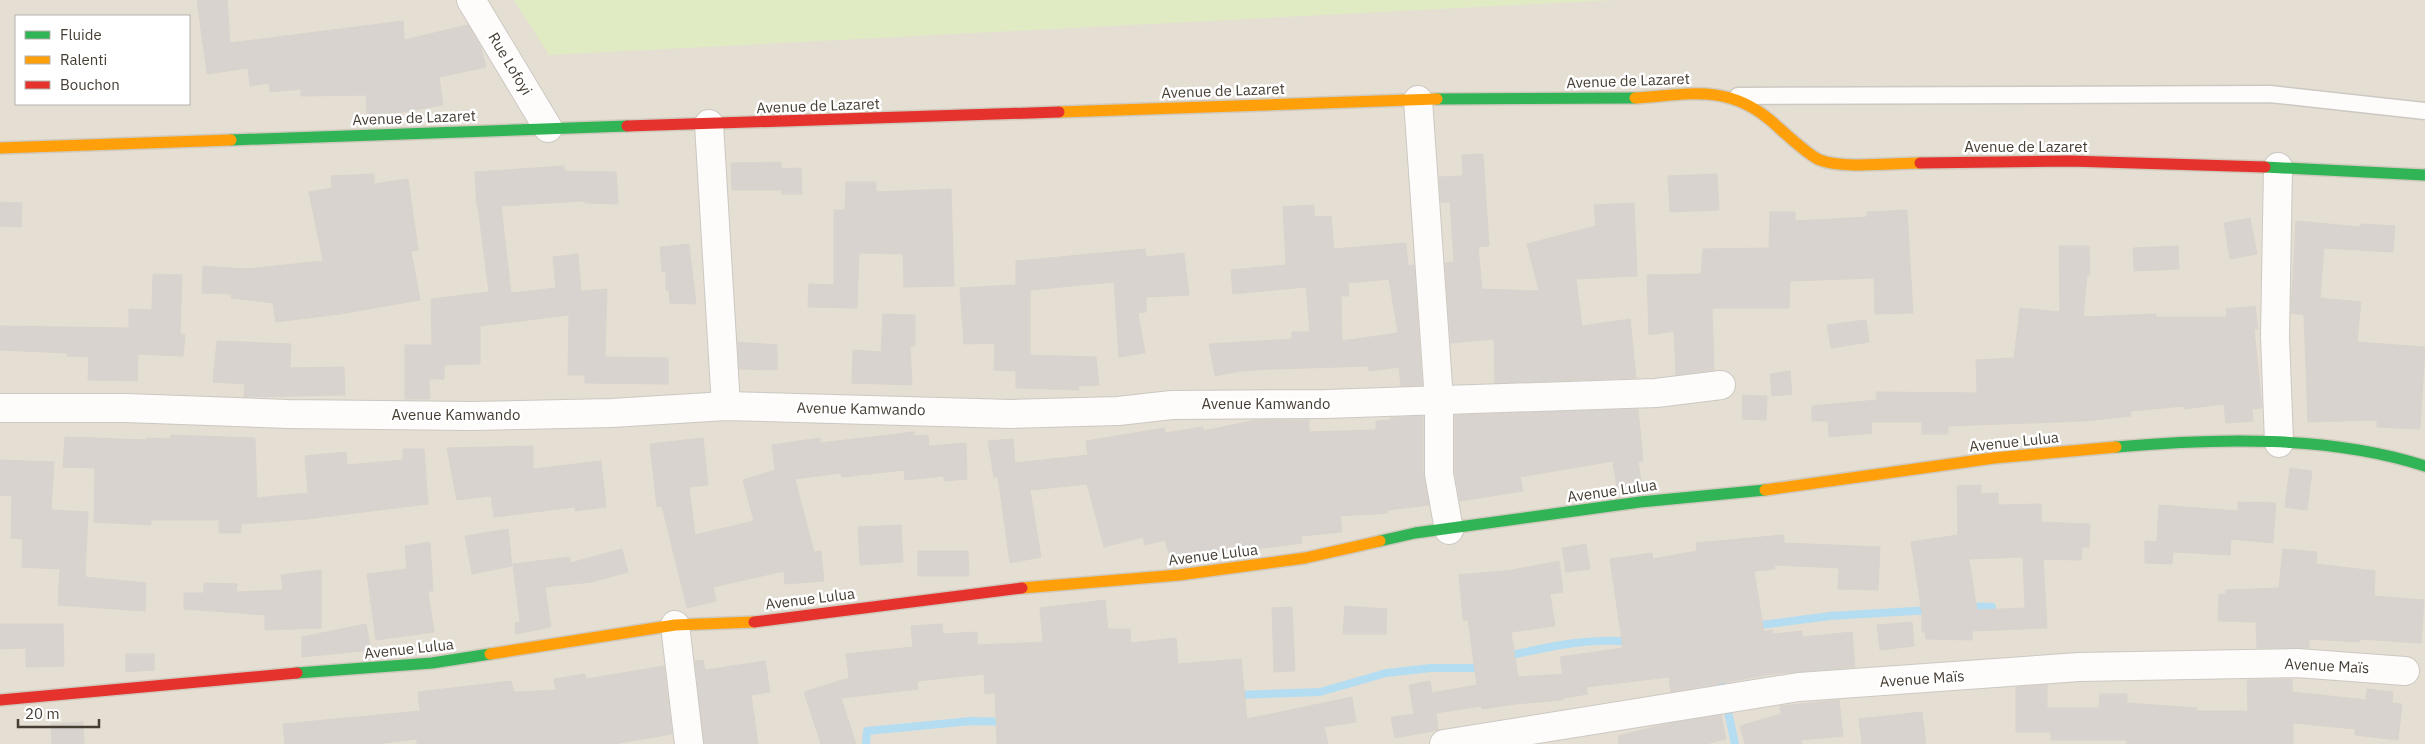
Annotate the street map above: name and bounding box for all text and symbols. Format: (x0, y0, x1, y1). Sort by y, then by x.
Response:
legend (15, 15, 190, 105)
text: Fluide (60, 25, 102, 44)
street label: Rue Lofoyi (484, 29, 537, 99)
text: Ralenti (60, 50, 107, 69)
street label: Avenue de Lazaret (1566, 69, 1690, 92)
text: Bouchon (60, 75, 120, 94)
street label: Avenue de Lazaret (1161, 79, 1285, 102)
street label: Avenue de Lazaret (756, 94, 880, 117)
street label: Avenue de Lazaret (352, 106, 476, 129)
street label: Avenue de Lazaret (1964, 137, 2088, 156)
street label: Avenue Kamwando (1202, 394, 1330, 413)
street label: Avenue Kamwando (796, 398, 926, 419)
street label: Avenue Kamwando (392, 405, 520, 424)
street label: Avenue Lulua (1968, 427, 2060, 456)
street label: Avenue Lulua (1566, 475, 1658, 506)
street label: Avenue Lulua (1167, 540, 1259, 569)
street label: Avenue Lulua (764, 584, 856, 613)
street label: Avenue Lulua (363, 634, 455, 663)
street label: Avenue Maïs (2284, 654, 2370, 677)
street label: Avenue Maïs (1879, 666, 1965, 691)
scale bar (18, 696, 99, 728)
text: 20 m (25, 704, 60, 723)

